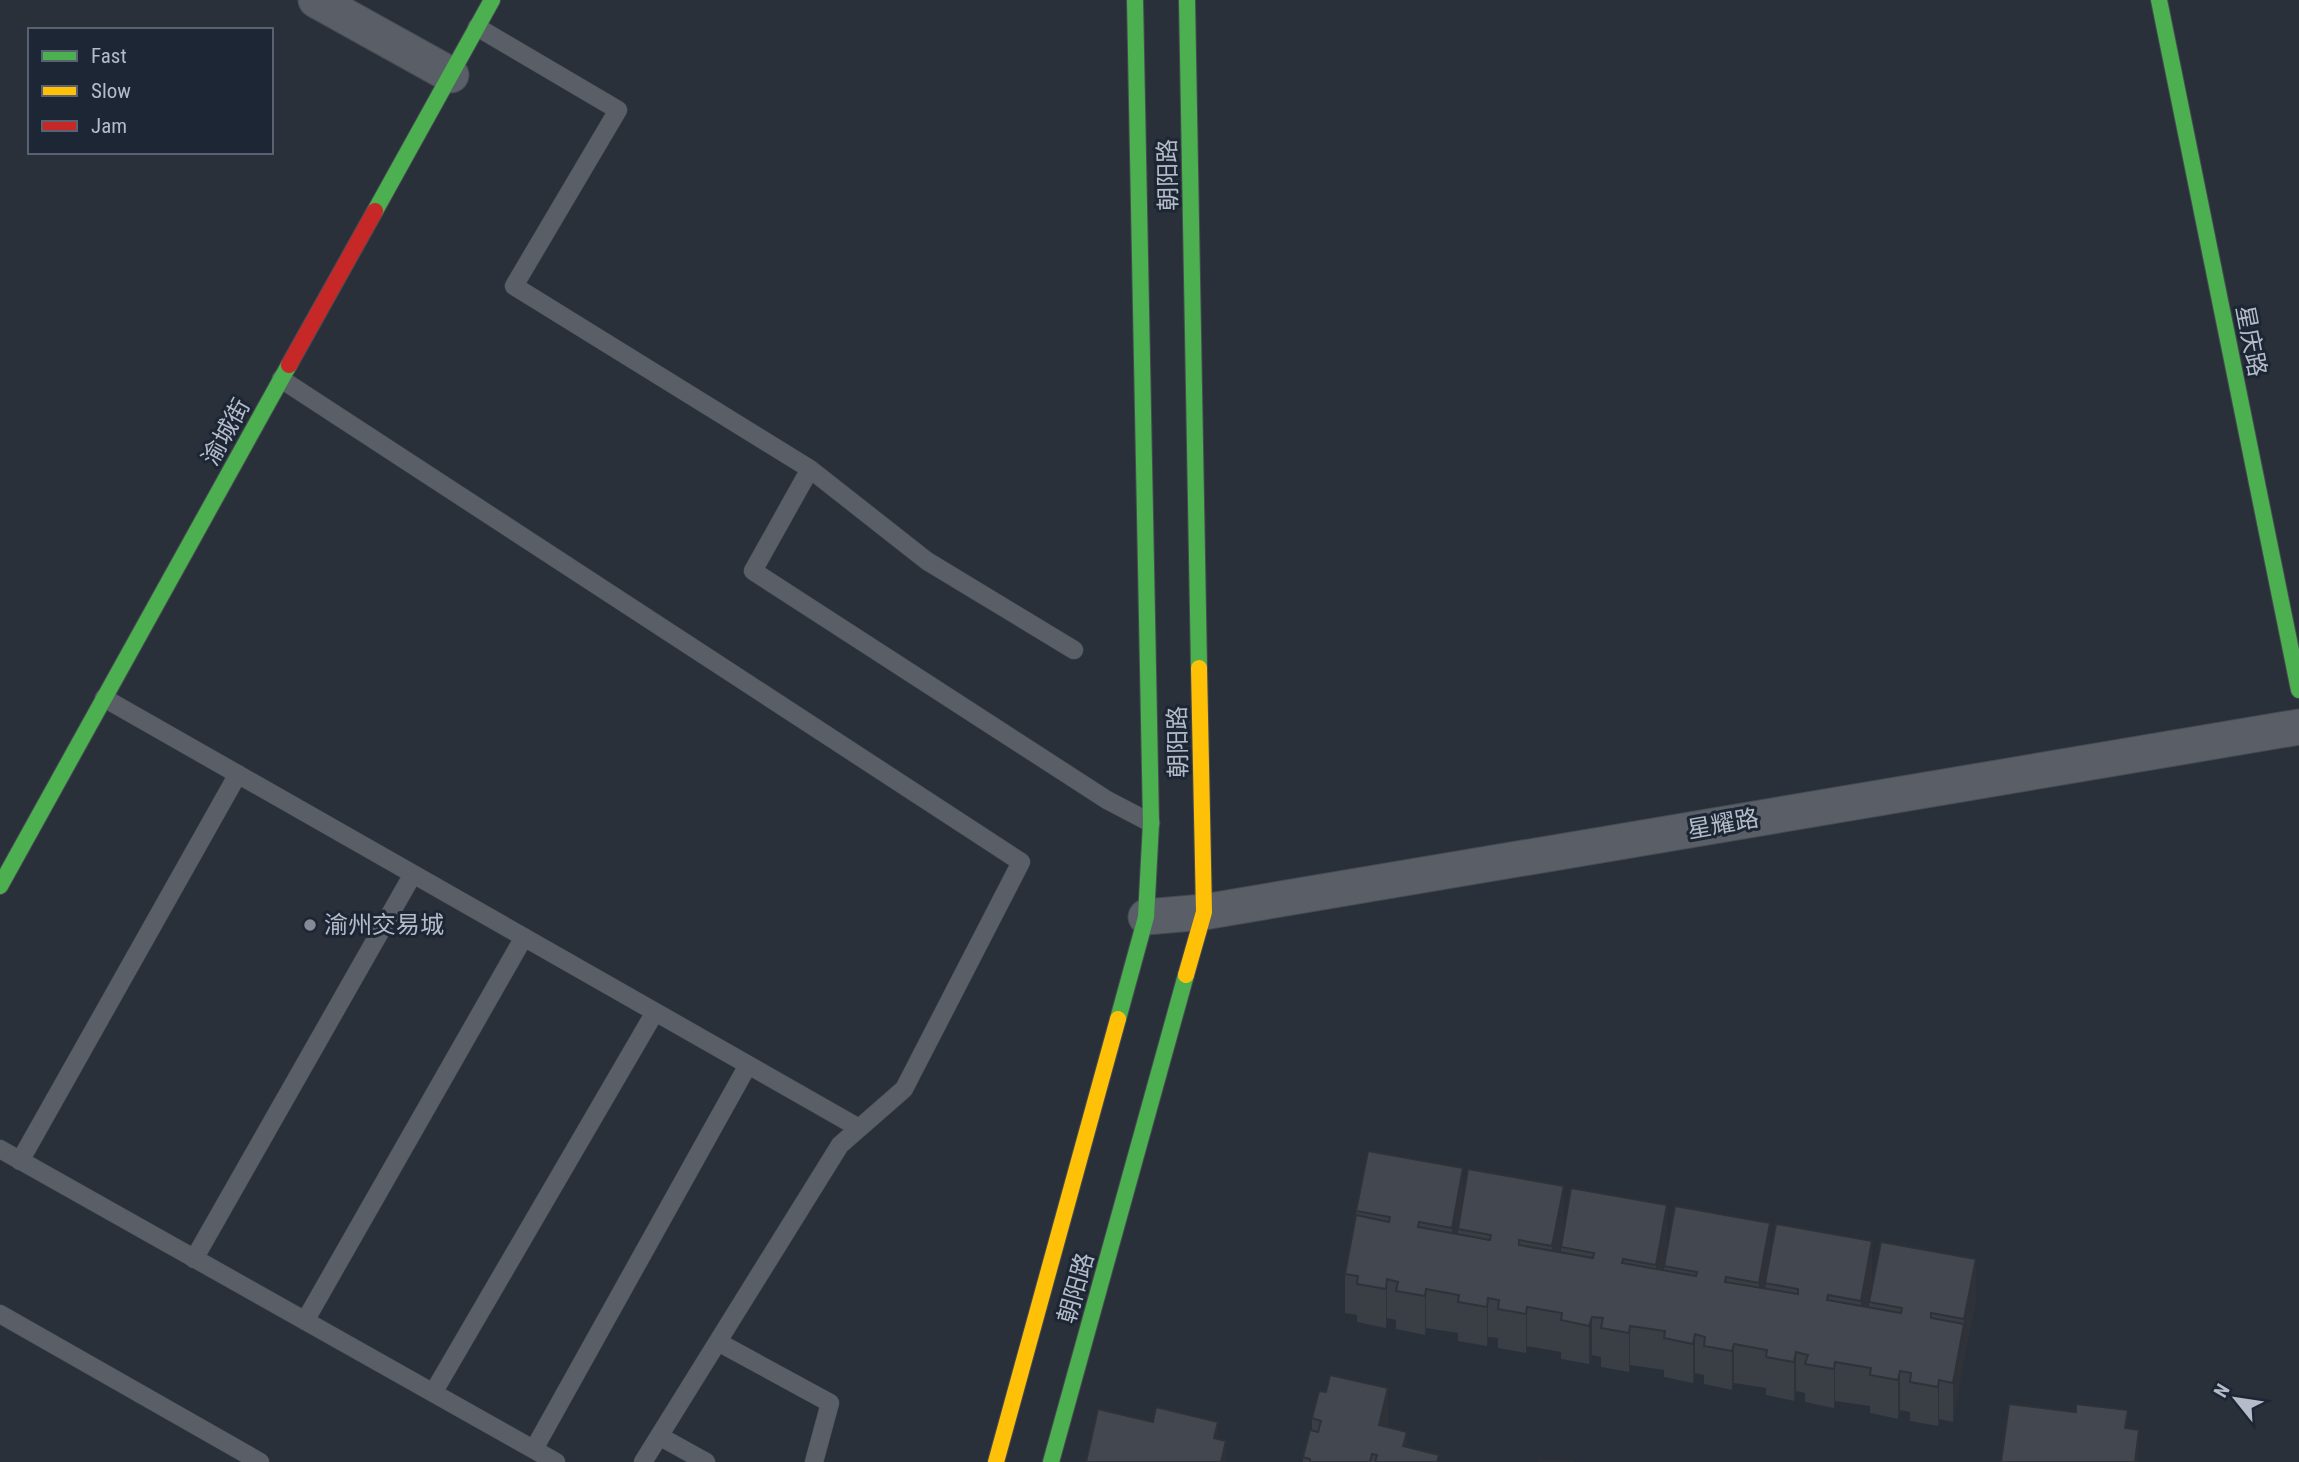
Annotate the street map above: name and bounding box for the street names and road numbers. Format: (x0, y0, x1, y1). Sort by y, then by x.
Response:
street label: 朝阳路 (1153, 139, 1183, 211)
street label: 星庆路 (2230, 303, 2272, 379)
street label: 渝城街 (196, 394, 256, 470)
street label: 朝阳路 (1163, 706, 1193, 778)
street label: 星耀路 (1685, 804, 1761, 844)
street label: 朝阳路 (1053, 1250, 1099, 1326)

